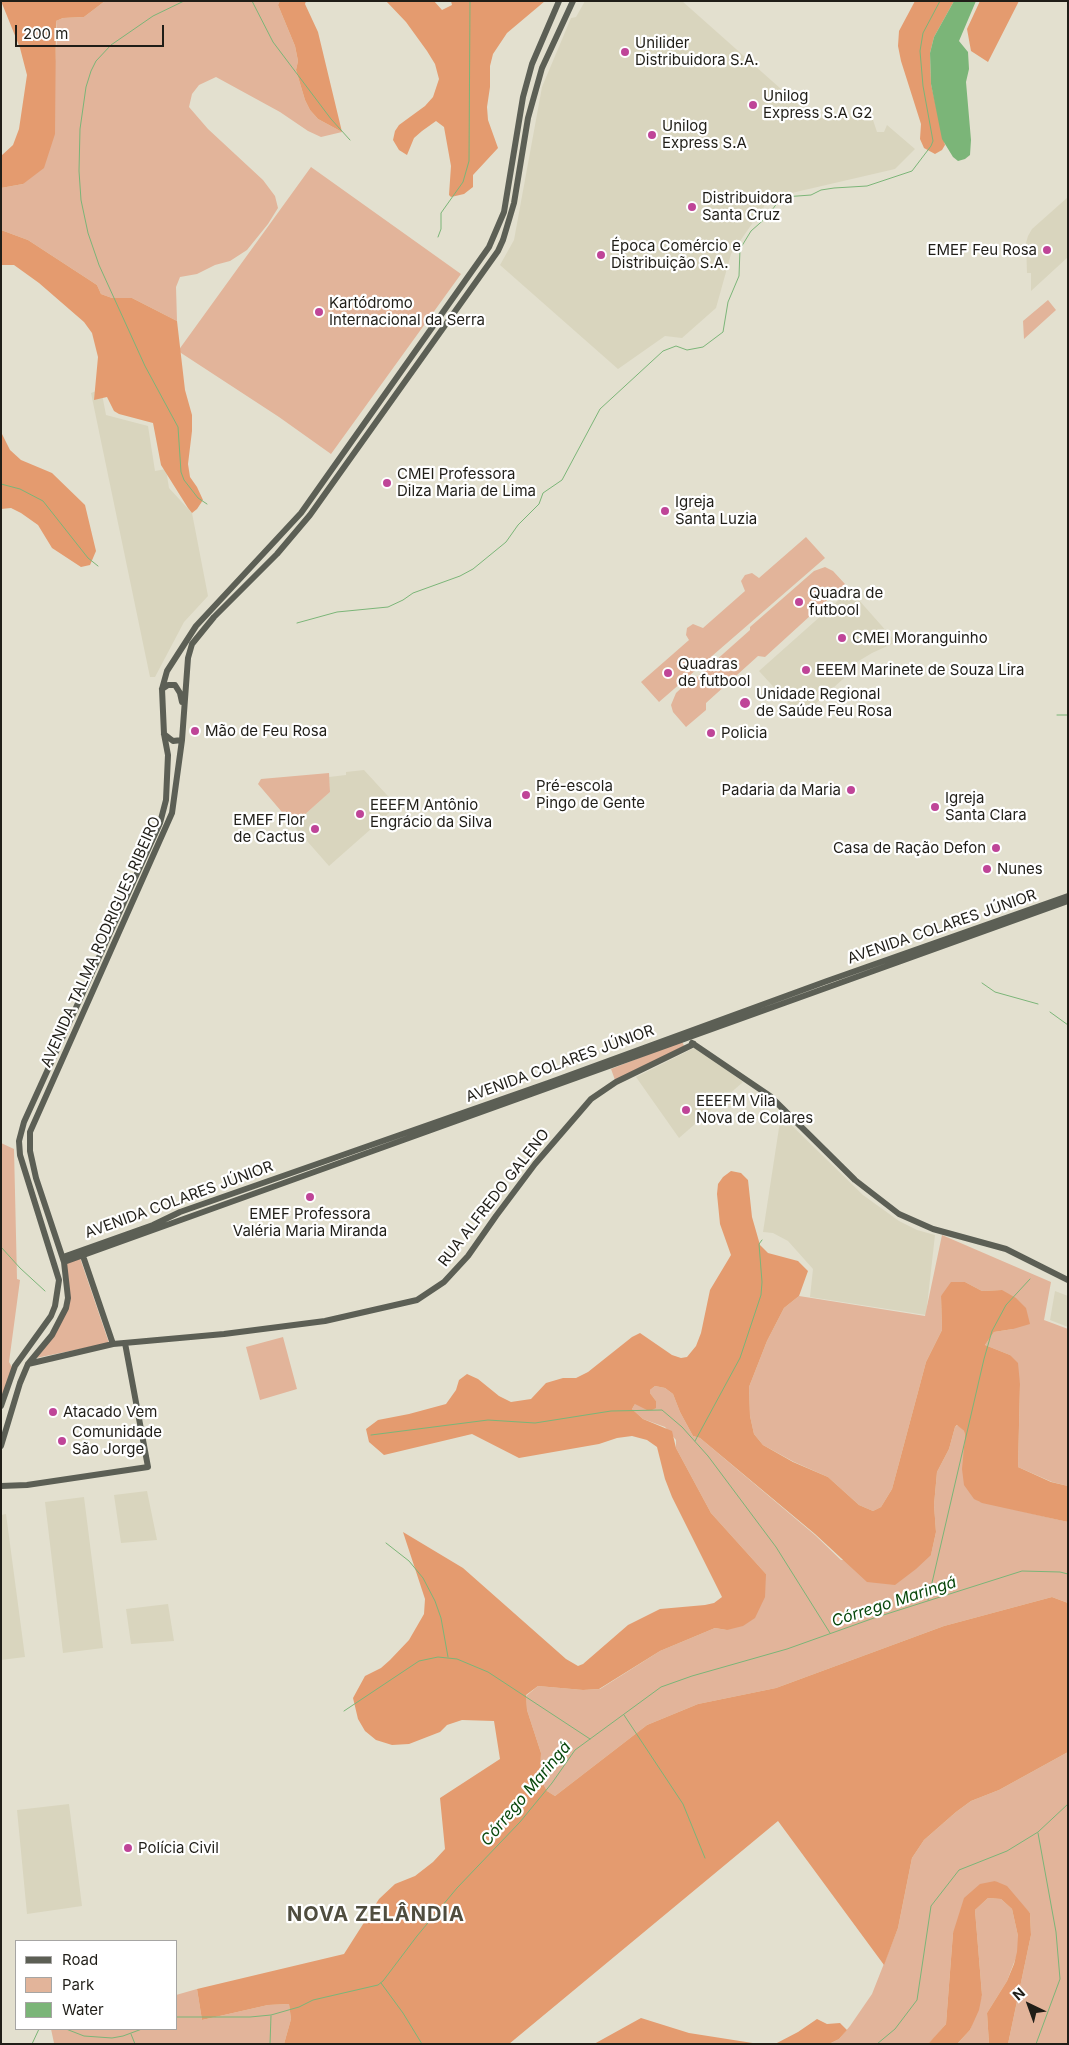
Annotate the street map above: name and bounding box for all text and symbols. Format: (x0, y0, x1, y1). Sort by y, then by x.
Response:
scale bar (18, 15, 166, 47)
text: 200 m (23, 24, 68, 43)
place label: Unilider Distribuidora S.A. (635, 34, 759, 69)
marker: Unilider Distribuidora S.A. (619, 46, 631, 58)
place label: Unilog Express S.A G2 (763, 87, 872, 122)
marker: Unilog Express S.A G2 (747, 99, 759, 111)
place label: Unilog Express S.A (662, 117, 747, 152)
marker: Unilog Express S.A (646, 129, 658, 141)
place label: Distribuidora Santa Cruz (702, 189, 793, 224)
marker: Distribuidora Santa Cruz (686, 201, 698, 213)
place label: Época Comércio e Distribuição S.A. (611, 237, 741, 272)
place label: EMEF Feu Rosa (927, 241, 1037, 259)
marker: EMEF Feu Rosa (1041, 244, 1053, 256)
marker: Época Comércio e Distribuição S.A. (595, 249, 607, 261)
place label: Kartódromo Internacional da Serra (329, 294, 485, 329)
marker: Kartódromo Internacional da Serra (313, 306, 325, 318)
place label: CMEI Professora Dilza Maria de Lima (397, 465, 536, 500)
marker: CMEI Professora Dilza Maria de Lima (381, 477, 393, 489)
place label: Igreja Santa Luzia (675, 493, 757, 528)
marker: Igreja Santa Luzia (659, 505, 671, 517)
place label: Quadra de futbool (809, 584, 883, 619)
marker: Quadra de futbool (793, 596, 805, 608)
place label: CMEI Moranguinho (852, 629, 988, 647)
marker: CMEI Moranguinho (836, 632, 848, 644)
place label: Quadras de futbool (678, 655, 750, 690)
place label: EEEM Marinete de Souza Lira (816, 661, 1024, 679)
marker: EEEM Marinete de Souza Lira (800, 664, 812, 676)
marker: Quadras de futbool (662, 667, 674, 679)
place label: Unidade Regional de Saúde Feu Rosa (756, 685, 892, 720)
marker: Unidade Regional de Saúde Feu Rosa (738, 696, 752, 710)
place label: Mão de Feu Rosa (205, 722, 327, 740)
place label: Policia (721, 724, 767, 742)
marker: Mão de Feu Rosa (189, 725, 201, 737)
marker: Policia (705, 727, 717, 739)
place label: Pré-escola Pingo de Gente (536, 777, 645, 812)
place label: Padaria da Maria (721, 781, 841, 799)
marker: Padaria da Maria (845, 784, 857, 796)
marker: Pré-escola Pingo de Gente (520, 789, 532, 801)
place label: Igreja Santa Clara (945, 789, 1027, 824)
place label: EEEFM Antônio Engrácio da Silva (370, 796, 492, 831)
marker: Igreja Santa Clara (929, 801, 941, 813)
marker: EEEFM Antônio Engrácio da Silva (354, 808, 366, 820)
place label: EMEF Flor de Cactus (233, 811, 305, 846)
street label: AVENIDA TALMA RODRIGUES RIBEIRO (37, 814, 165, 1070)
marker: EMEF Flor de Cactus (309, 823, 321, 835)
place label: Casa de Ração Defon (833, 839, 986, 857)
marker: Casa de Ração Defon (990, 842, 1002, 854)
place label: Nunes (997, 860, 1043, 878)
marker: Nunes (981, 863, 993, 875)
street label: AVENIDA COLARES JÚNIOR (845, 886, 1039, 968)
street label: AVENIDA COLARES JÚNIOR (463, 1022, 657, 1106)
place label: EEEFM Vila Nova de Colares (696, 1092, 813, 1127)
marker: EEEFM Vila Nova de Colares (680, 1104, 692, 1116)
street label: RUA ALFREDO GALENO (435, 1126, 553, 1270)
street label: AVENIDA COLARES JÚNIOR (82, 1158, 276, 1242)
marker: EMEF Professora Valéria Maria Miranda (304, 1191, 316, 1203)
place label: EMEF Professora Valéria Maria Miranda (233, 1205, 387, 1240)
place label: Atacado Vem (63, 1403, 157, 1421)
marker: Atacado Vem (47, 1406, 59, 1418)
place label: Comunidade São Jorge (72, 1423, 162, 1458)
marker: Comunidade São Jorge (56, 1435, 68, 1447)
water label: Córrego Maringá (829, 1573, 959, 1631)
water label: Córrego Maringá (477, 1738, 575, 1850)
place label: Polícia Civil (138, 1839, 219, 1857)
marker: Polícia Civil (122, 1842, 134, 1854)
district label: NOVA ZELÂNDIA (285, 1903, 467, 1927)
legend (15, 1940, 178, 2030)
text: Road (62, 1950, 98, 1969)
text: Park (62, 1975, 94, 1994)
north arrow (1004, 1980, 1054, 2030)
text: N (1009, 1984, 1028, 2003)
text: Water (62, 2000, 104, 2019)

